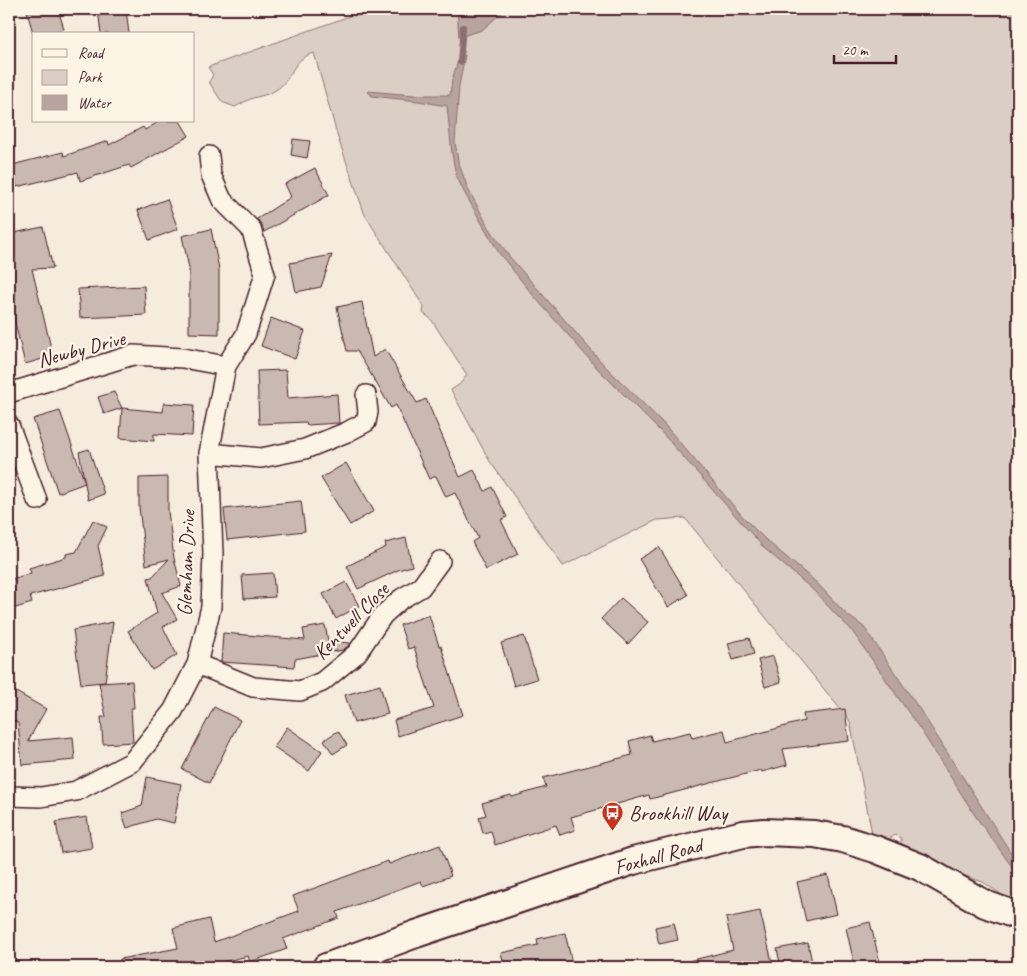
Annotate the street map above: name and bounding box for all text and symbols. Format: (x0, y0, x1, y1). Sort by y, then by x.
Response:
legend (32, 32, 195, 122)
scale bar (834, 32, 897, 64)
text: 20 m (842, 41, 869, 60)
text: Road (78, 44, 105, 63)
text: Park (78, 68, 103, 87)
text: Water (78, 94, 112, 113)
street label: Newby Drive (34, 325, 129, 373)
street label: Glemham Drive (171, 507, 201, 616)
street label: Kentwell Close (308, 575, 396, 665)
place label: Brookhill Way (629, 800, 729, 826)
bus stop icon: Brookhill Way (601, 801, 625, 832)
street label: Foxhall Road (611, 831, 708, 880)

